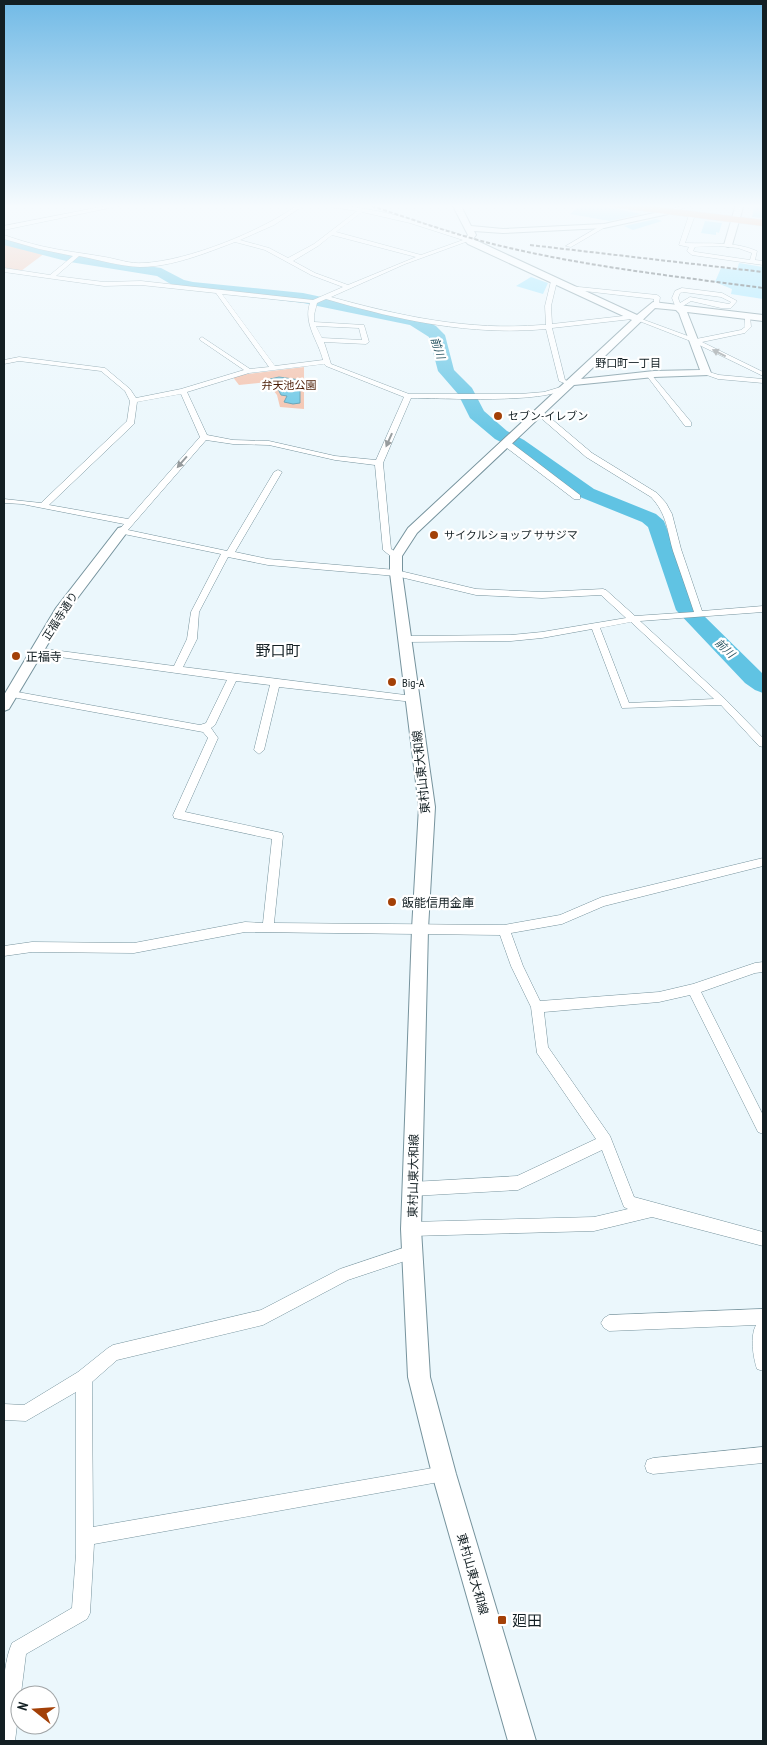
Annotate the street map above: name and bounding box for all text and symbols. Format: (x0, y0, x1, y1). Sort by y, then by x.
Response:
water label: 前川 (428, 335, 448, 362)
one-way arrow (712, 349, 726, 357)
district label: 野口町一丁目 (595, 356, 661, 370)
park label: 弁天池公園 (262, 378, 317, 392)
place label: セブン-イレブン (508, 409, 588, 423)
marker: セブン-イレブン (492, 410, 504, 422)
one-way arrow (384, 433, 392, 447)
one-way arrow (176, 456, 188, 468)
place label: サイクルショップ ササジマ (444, 528, 578, 542)
marker: サイクルショップ ササジマ (428, 529, 440, 541)
street label: 正福寺通り (39, 589, 81, 643)
water label: 前川 (712, 635, 739, 661)
district label: 野口町 (255, 641, 301, 660)
place label: 正福寺 (26, 649, 62, 664)
marker: 正福寺 (10, 650, 22, 662)
place label: Big-A (402, 675, 425, 690)
marker: Big-A (386, 676, 398, 688)
street label: 東村山東大和線 (409, 729, 433, 815)
place label: 飯能信用金庫 (402, 895, 474, 910)
marker: 飯能信用金庫 (386, 896, 398, 908)
street label: 東村山東大和線 (405, 1134, 421, 1218)
street label: 東村山東大和線 (454, 1532, 492, 1616)
place label: 廻田 (512, 1611, 542, 1630)
marker: 廻田 (496, 1614, 508, 1626)
north arrow (10, 1685, 60, 1735)
text: N (13, 1700, 32, 1712)

